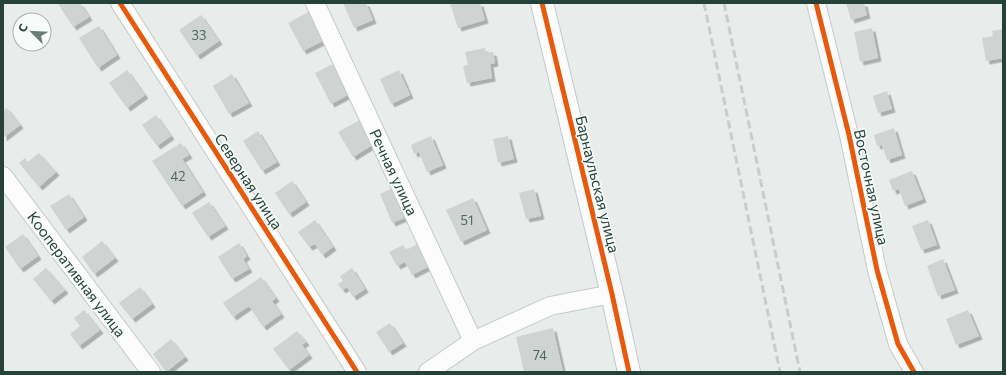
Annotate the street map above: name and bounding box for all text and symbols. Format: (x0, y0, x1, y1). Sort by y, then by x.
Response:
north arrow (12, 12, 52, 52)
text: С (15, 21, 30, 34)
house number: 33 (192, 27, 206, 43)
street label: Барнаульская улица (572, 114, 624, 254)
street label: Речная улица (366, 126, 422, 218)
street label: Восточная улица (851, 127, 893, 247)
street label: Северная улица (211, 130, 287, 232)
house number: 42 (171, 168, 185, 184)
street label: Кооперативная улица (24, 208, 130, 340)
house number: 51 (460, 212, 474, 228)
house number: 74 (533, 347, 547, 363)

